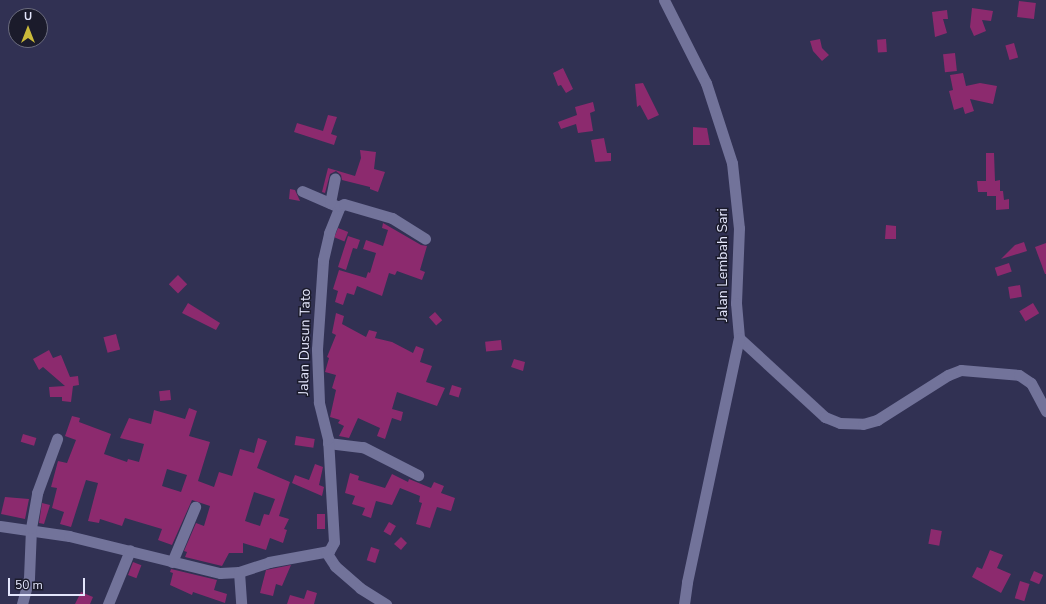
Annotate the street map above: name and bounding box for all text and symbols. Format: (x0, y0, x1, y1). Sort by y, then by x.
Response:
north arrow (8, 8, 48, 48)
text: U (24, 9, 32, 24)
street label: Jalan Lembah Sari (715, 208, 731, 322)
street label: Jalan Dusun Tato (296, 288, 314, 396)
scale bar (10, 570, 87, 596)
text: 50 m (15, 577, 43, 593)

